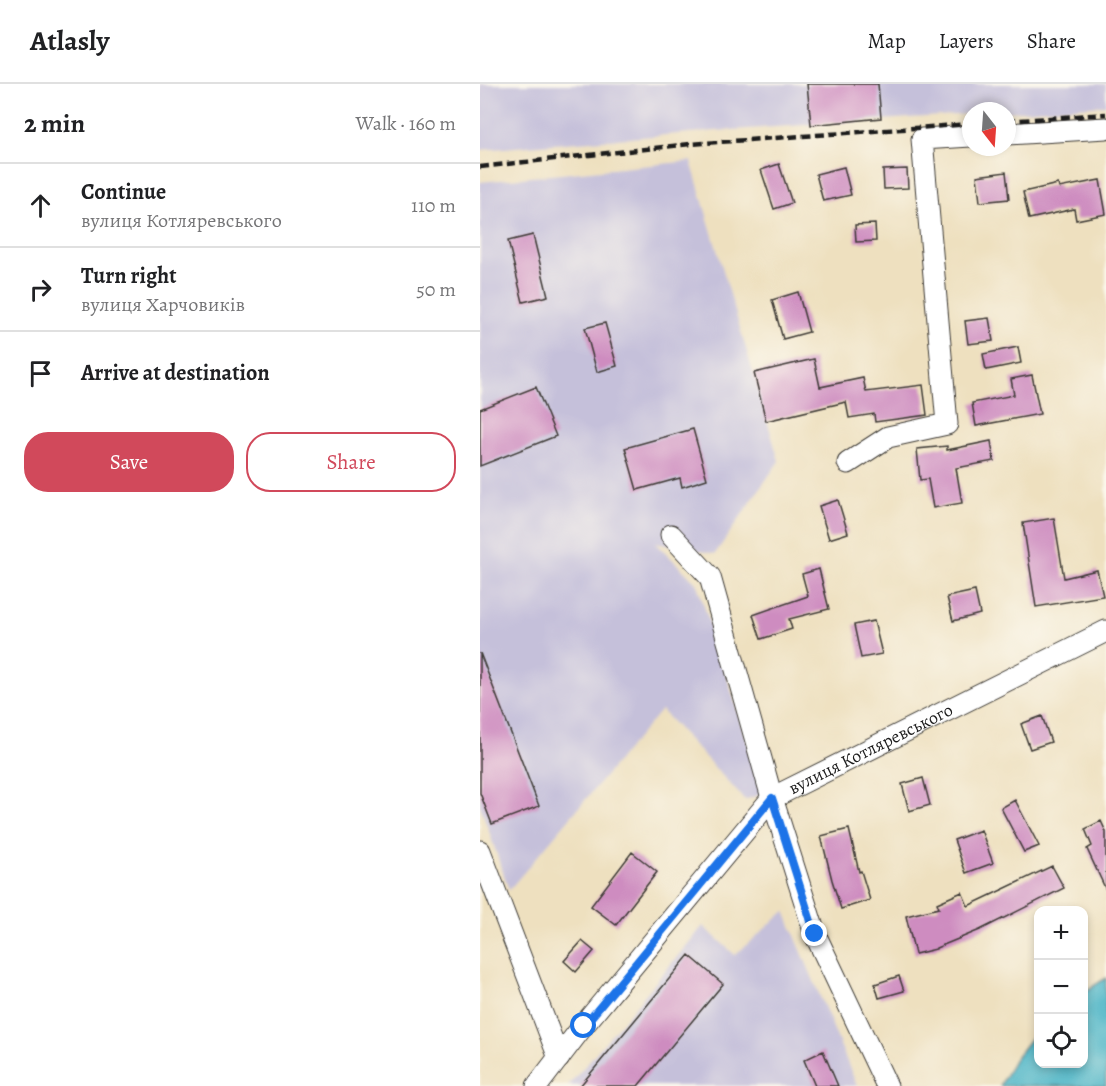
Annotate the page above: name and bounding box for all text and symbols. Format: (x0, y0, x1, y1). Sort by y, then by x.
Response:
text: Atlasly (30, 22, 109, 60)
text: Map (867, 27, 906, 55)
text: Layers (939, 27, 994, 55)
text: Share (1027, 27, 1076, 55)
north arrow (962, 102, 1016, 156)
text: 2 min (24, 106, 85, 141)
text: Walk · 160 m (356, 110, 456, 137)
text: Continue (81, 177, 166, 207)
icon: ahead (24, 189, 57, 222)
text: 110 m (411, 192, 456, 219)
text: вулиця Котляревського (81, 207, 282, 234)
text: Turn right (81, 261, 177, 291)
icon: right (24, 273, 57, 306)
text: 50 m (416, 276, 456, 303)
text: вулиця Харчовиків (81, 291, 245, 318)
icon: arrive (24, 357, 57, 390)
text: Arrive at destination (81, 358, 270, 388)
button: Save (24, 432, 234, 492)
button: Share (246, 432, 456, 492)
street label: вулиця Котляревського (784, 698, 957, 800)
map controls (1034, 906, 1088, 1068)
button: + (1034, 906, 1088, 960)
route end (801, 920, 827, 946)
button: − (1034, 960, 1088, 1014)
route start (570, 1012, 596, 1038)
button: locate (1034, 1014, 1088, 1068)

